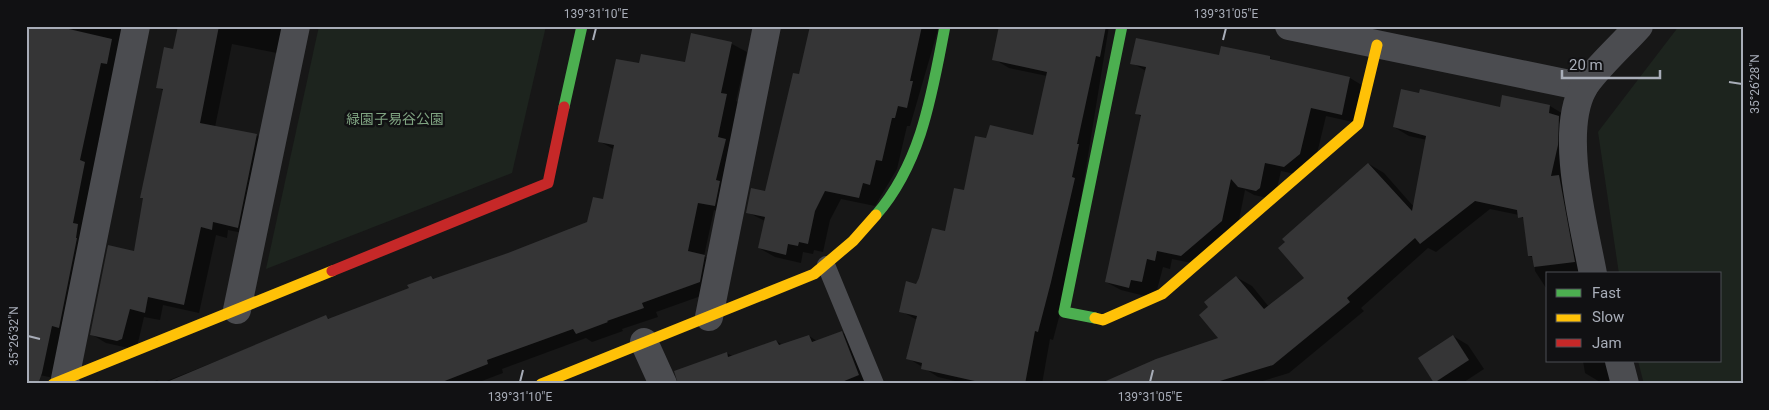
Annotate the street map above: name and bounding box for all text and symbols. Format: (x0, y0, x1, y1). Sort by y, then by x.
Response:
text: 139°31'10"E (564, 7, 628, 21)
text: 139°31'05"E (1194, 7, 1258, 21)
scale bar (1562, 48, 1659, 80)
text: 35°26'28"N (1748, 54, 1762, 114)
text: 20 m (1569, 56, 1603, 74)
park label: 緑園子易谷公園 (346, 111, 444, 127)
legend (1546, 272, 1722, 362)
text: Fast (1592, 284, 1621, 302)
text: 35°26'32"N (7, 306, 21, 366)
text: Slow (1592, 308, 1624, 326)
text: Jam (1592, 334, 1622, 352)
text: 139°31'10"E (488, 390, 552, 404)
text: 139°31'05"E (1118, 390, 1182, 404)

